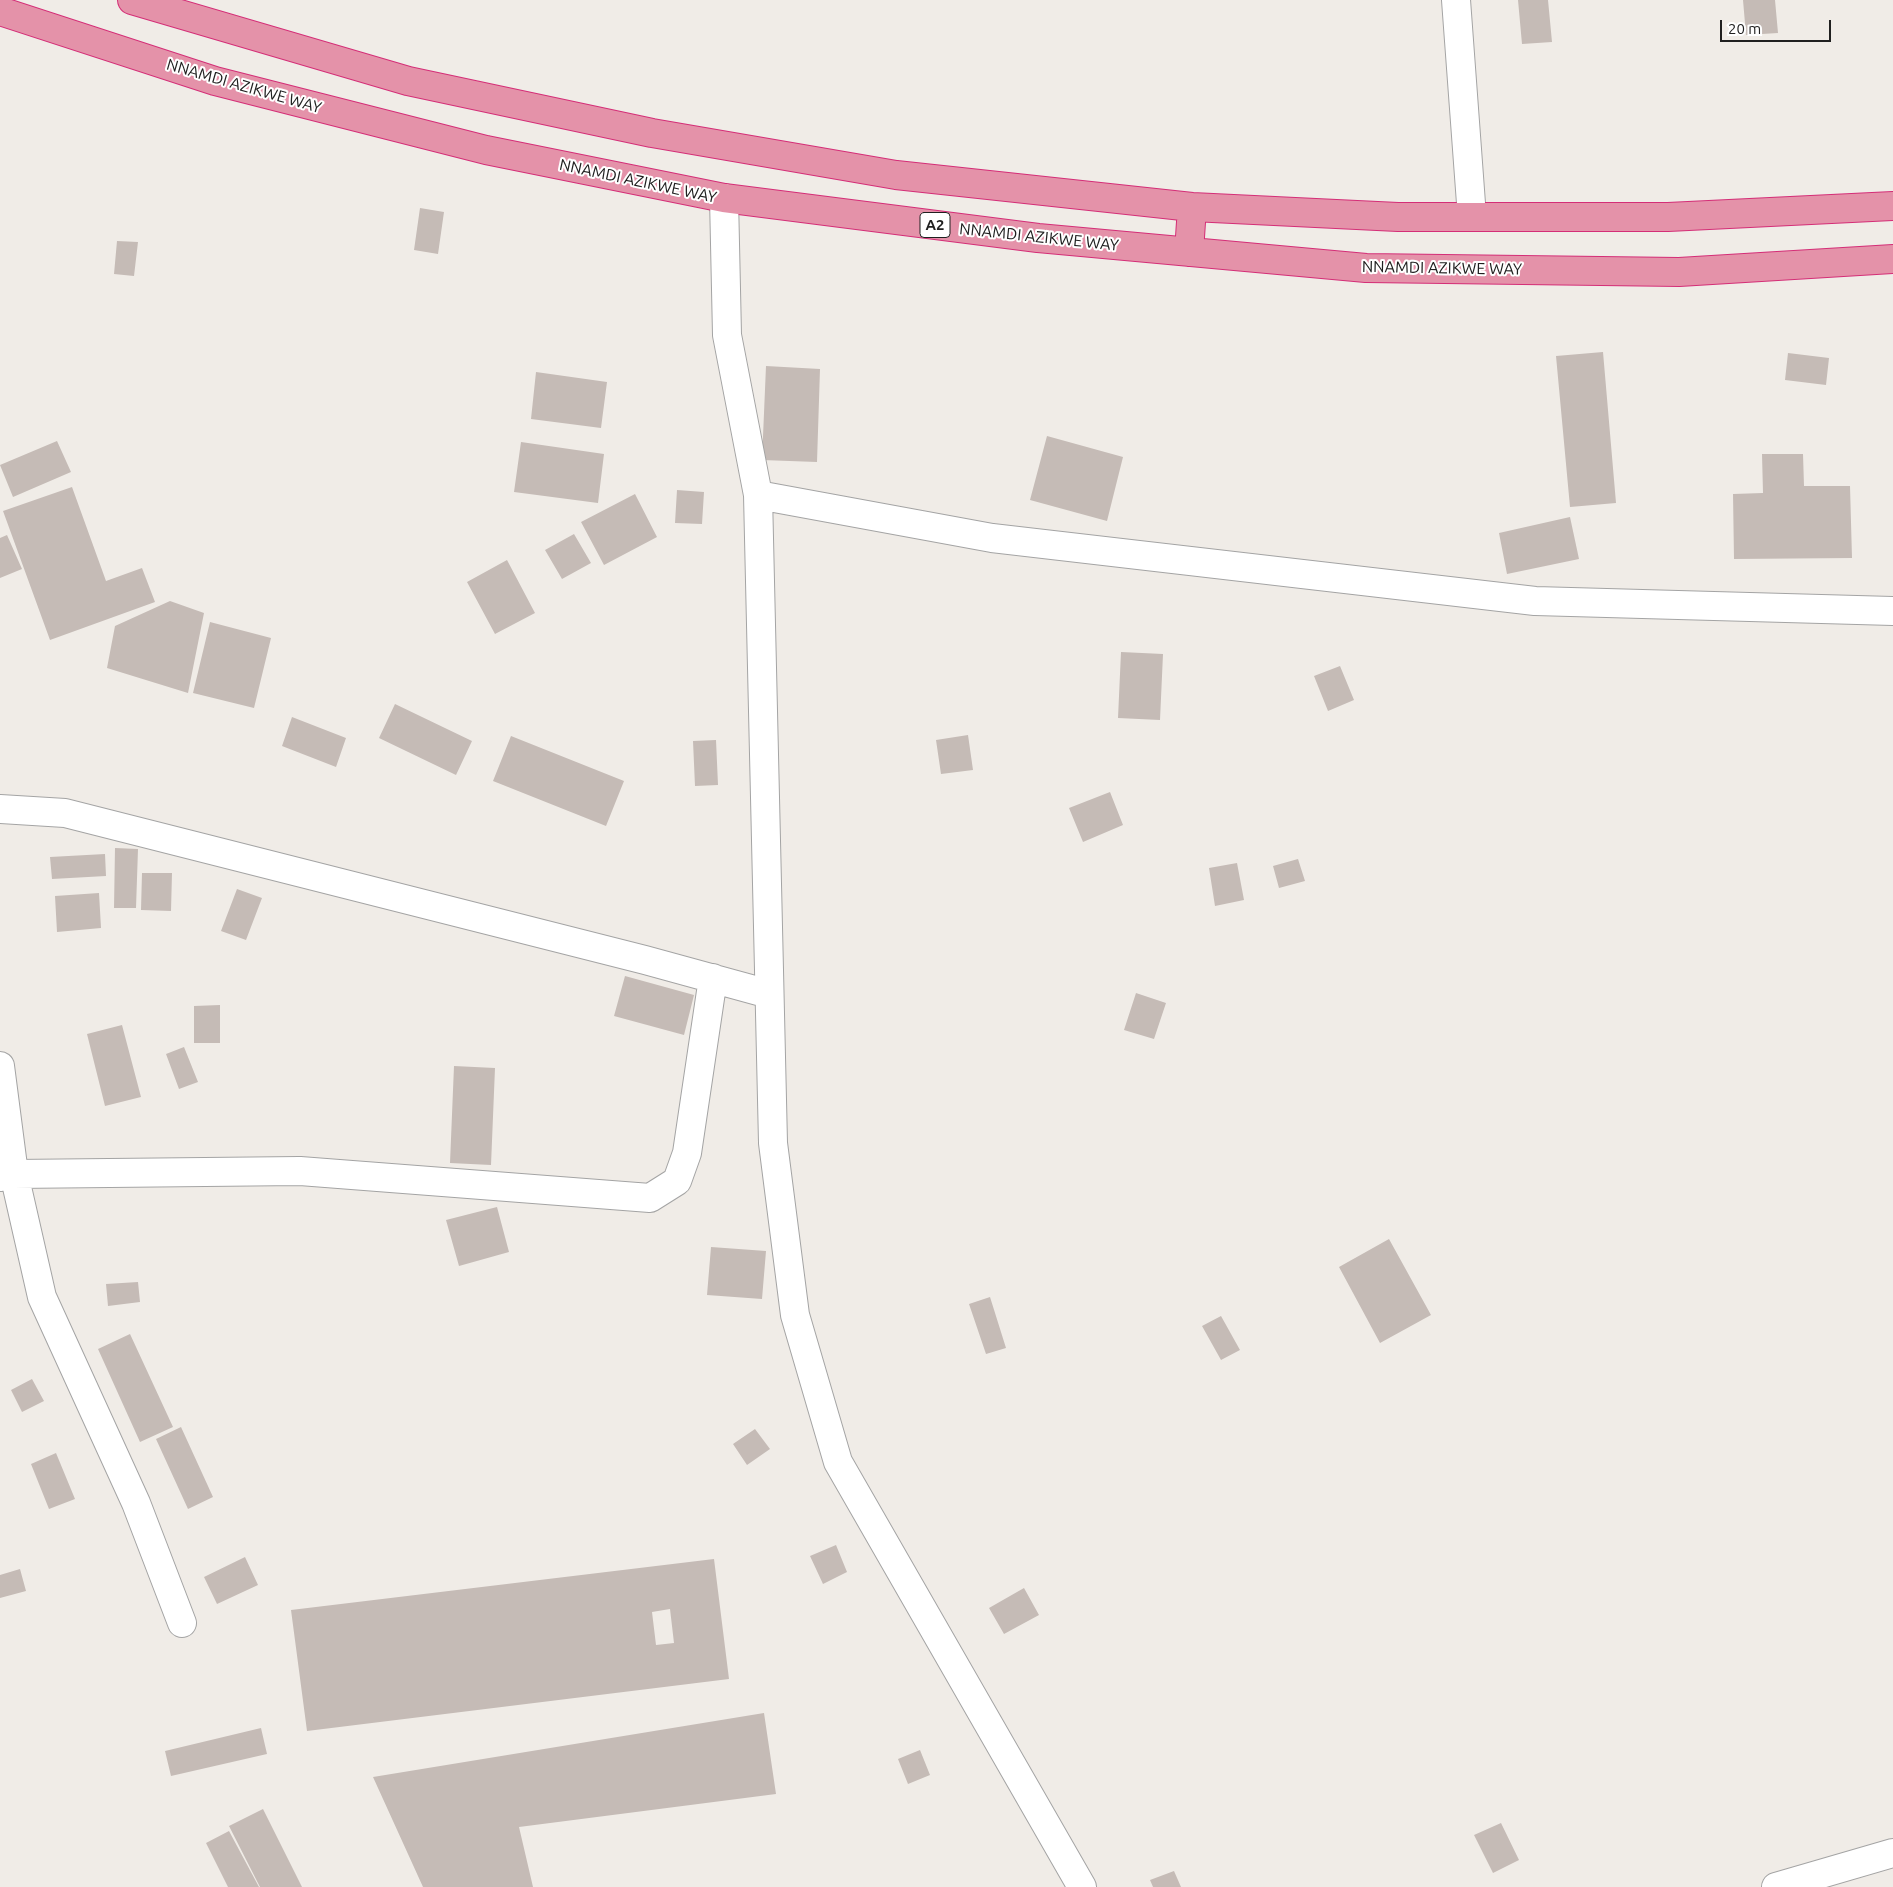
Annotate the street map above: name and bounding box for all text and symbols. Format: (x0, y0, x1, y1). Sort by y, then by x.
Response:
scale bar (1723, 10, 1834, 42)
text: 20 m (1728, 20, 1761, 37)
street label: NNAMDI AZIKWE WAY (164, 55, 324, 117)
street label: NNAMDI AZIKWE WAY (558, 155, 718, 207)
road number: A2 (920, 212, 950, 238)
street label: NNAMDI AZIKWE WAY (958, 219, 1120, 255)
street label: NNAMDI AZIKWE WAY (1362, 257, 1522, 279)

